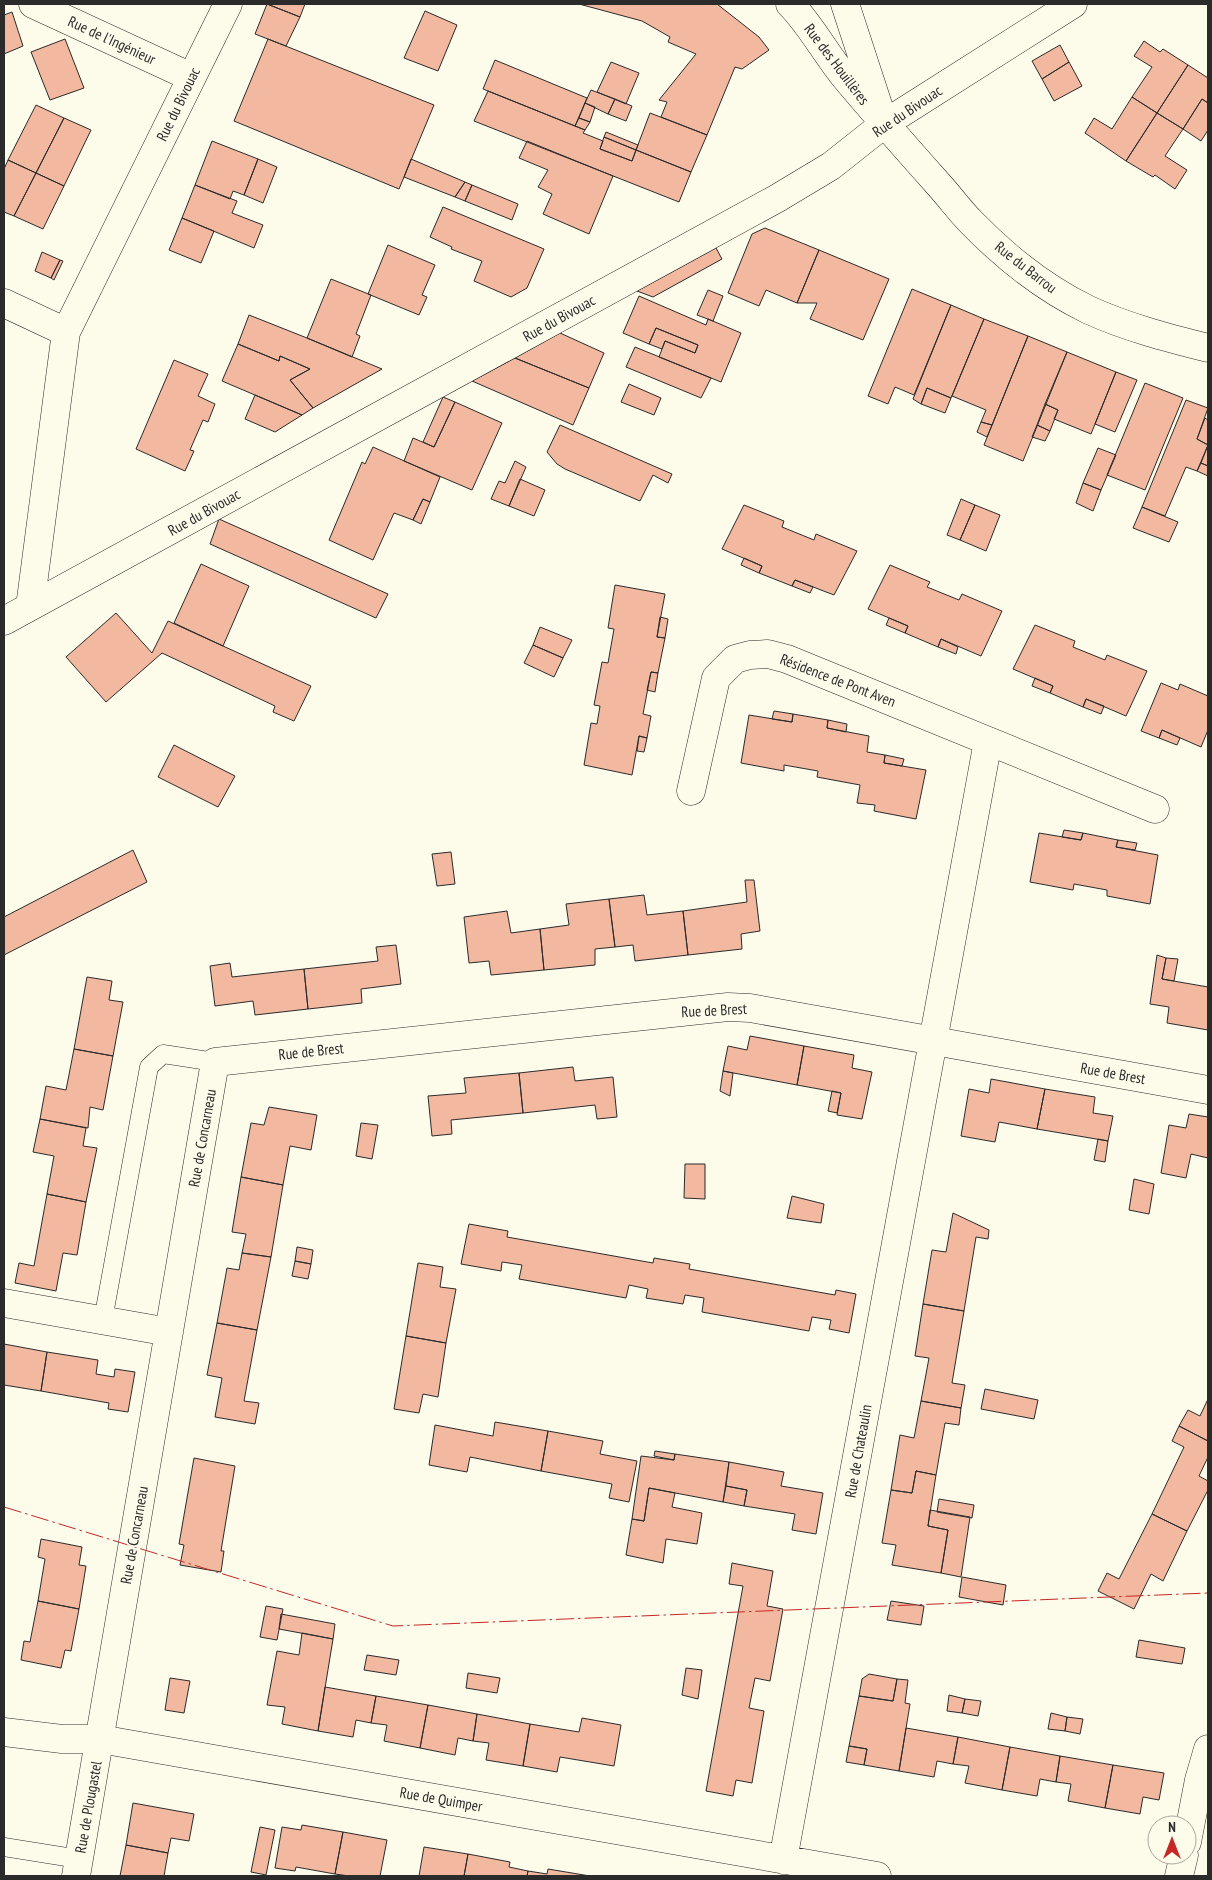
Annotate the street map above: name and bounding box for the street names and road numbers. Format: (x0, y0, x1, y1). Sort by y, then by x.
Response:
street label: Rue de l'Ingénieur (65, 11, 160, 69)
street label: Rue des Houillères (800, 20, 874, 108)
street label: Rue du Bivouac (152, 63, 204, 144)
street label: Rue du Bivouac (869, 80, 946, 141)
street label: Rue du Barrou (991, 237, 1061, 297)
street label: Rue du Bivouac (520, 290, 599, 346)
street label: Rue du Bivouac (165, 484, 244, 540)
street label: Résidence de Pont Aven (778, 649, 898, 711)
street label: Rue de Brest (681, 999, 747, 1021)
street label: Rue de Brest (277, 1038, 345, 1064)
street label: Rue de Brest (1079, 1058, 1147, 1088)
street label: Rue de Concarneau (184, 1087, 220, 1189)
street label: Rue de Chateaulin (840, 1403, 876, 1499)
street label: Rue de Concarneau (116, 1484, 152, 1586)
street label: Rue de Plougastel (71, 1759, 106, 1855)
street label: Rue de Quimper (398, 1782, 485, 1816)

